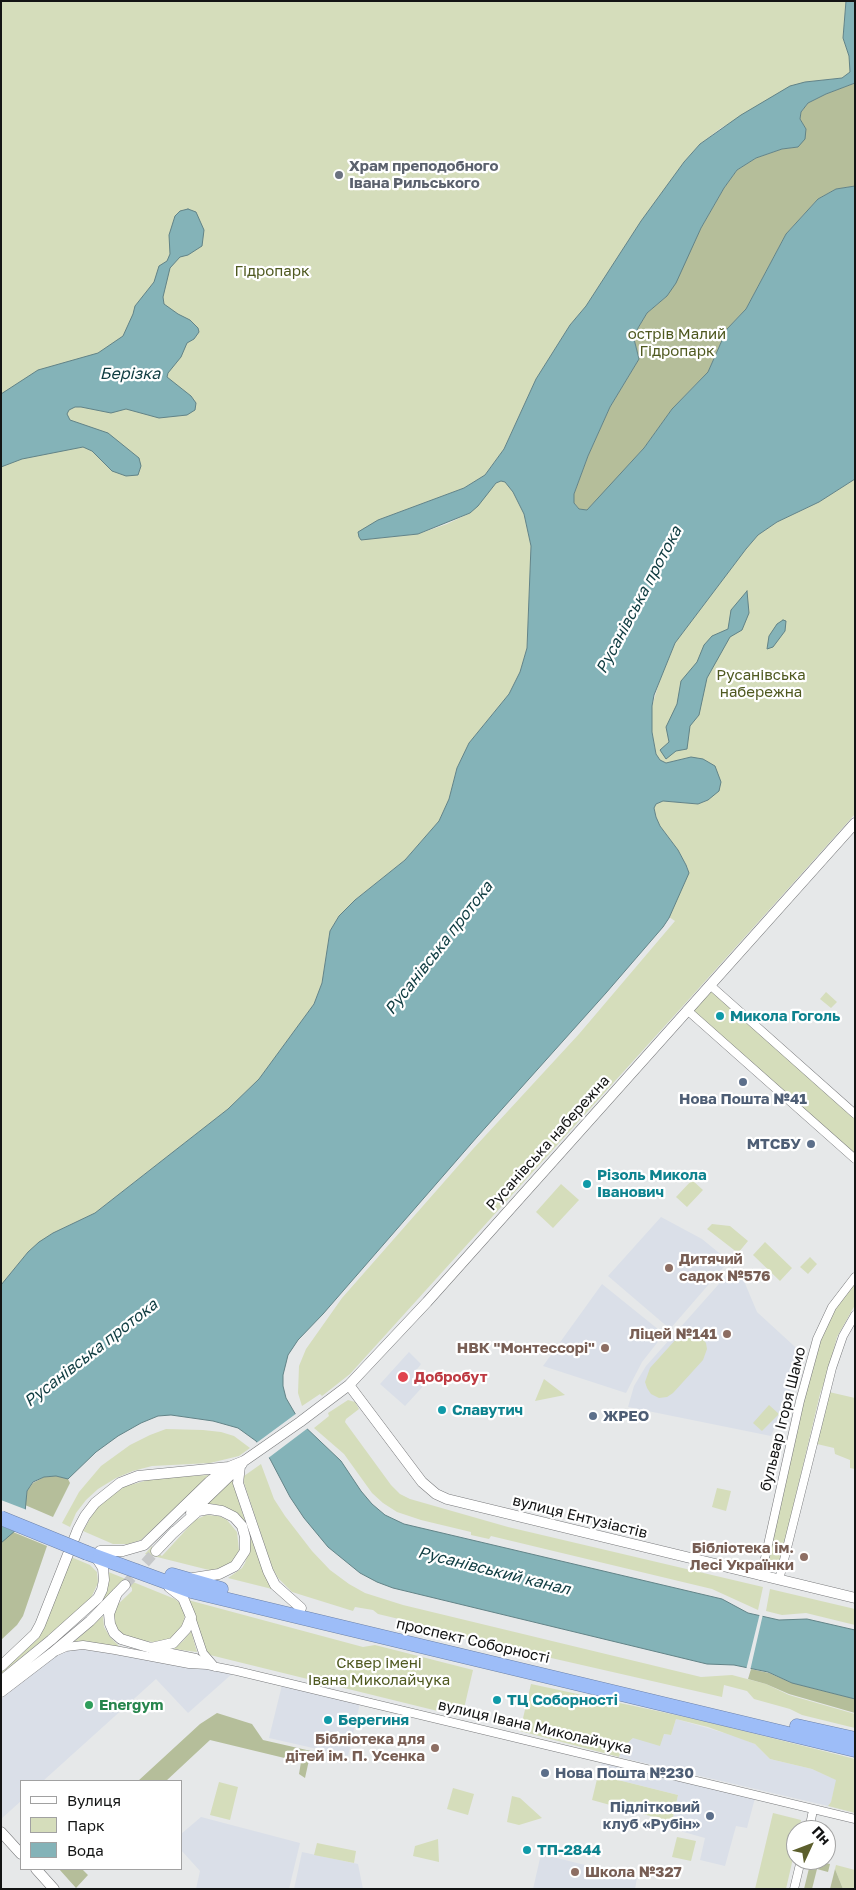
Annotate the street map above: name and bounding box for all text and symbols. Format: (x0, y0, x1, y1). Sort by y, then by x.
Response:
place label: Храм преподобного Івана Рильського (349, 157, 499, 192)
marker: Храм преподобного Івана Рильського (333, 169, 345, 181)
park label: Гідропарк (234, 262, 310, 280)
park label: острів Малий Гідропарк (628, 325, 726, 360)
water label: Берізка (100, 364, 160, 384)
water label: Русанівська протока (592, 523, 686, 677)
park label: Русанівська набережна (716, 666, 806, 701)
water label: Русанівська протока (381, 878, 497, 1018)
place label: Микола Гоголь (730, 1007, 840, 1025)
marker: Микола Гоголь (714, 1010, 726, 1022)
street label: Русанівська набережна (483, 1072, 613, 1214)
marker: Нова Пошта №41 (737, 1076, 749, 1088)
place label: Нова Пошта №41 (679, 1090, 807, 1108)
place label: МТСБУ (747, 1135, 801, 1153)
marker: МТСБУ (805, 1138, 817, 1150)
place label: Різоль Микола Іванович (597, 1166, 707, 1201)
marker: Різоль Микола Іванович (581, 1178, 593, 1190)
place label: Дитячий садок №576 (679, 1250, 771, 1285)
marker: Дитячий садок №576 (663, 1262, 675, 1274)
water label: Русанівська протока (21, 1295, 161, 1411)
place label: Ліцей №141 (629, 1325, 717, 1343)
marker: Ліцей №141 (721, 1328, 733, 1340)
place label: НВК "Монтессорі" (457, 1339, 595, 1357)
marker: НВК "Монтессорі" (599, 1342, 611, 1354)
street label: бульвар Ігоря Шамо (756, 1345, 810, 1493)
place label: Добробут (414, 1368, 487, 1386)
marker: Добробут (396, 1370, 410, 1384)
place label: Славутич (452, 1401, 523, 1419)
marker: Славутич (436, 1404, 448, 1416)
place label: ЖРЕО (603, 1407, 649, 1425)
marker: ЖРЕО (587, 1410, 599, 1422)
street label: вулиця Ентузіастів (511, 1492, 649, 1542)
place label: Бібліотека ім. Лесі Українки (690, 1539, 794, 1574)
water label: Русанівський канал (416, 1543, 572, 1599)
marker: Бібліотека ім. Лесі Українки (798, 1551, 810, 1563)
street label: проспект Соборності (395, 1615, 551, 1667)
park label: Сквер імені Івана Миколайчука (308, 1654, 450, 1689)
place label: ТЦ Соборності (507, 1691, 618, 1709)
marker: ТЦ Соборності (491, 1694, 503, 1706)
place label: Energym (99, 1696, 163, 1714)
street label: вулиця Івана Миколайчука (436, 1696, 634, 1758)
marker: Energym (83, 1699, 95, 1711)
place label: Берегиня (338, 1711, 409, 1729)
marker: Берегиня (322, 1714, 334, 1726)
place label: Бібліотека для дітей ім. П. Усенка (285, 1730, 425, 1765)
marker: Бібліотека для дітей ім. П. Усенка (429, 1742, 441, 1754)
place label: Нова Пошта №230 (555, 1764, 694, 1782)
marker: Нова Пошта №230 (539, 1767, 551, 1779)
legend (20, 1780, 182, 1870)
text: Вулиця (67, 1791, 121, 1809)
place label: Підлітковий клуб «Рубін» (603, 1798, 700, 1833)
marker: Підлітковий клуб «Рубін» (704, 1810, 716, 1822)
text: Парк (67, 1816, 105, 1834)
north arrow (786, 1820, 836, 1870)
text: Пн (809, 1822, 834, 1848)
text: Вода (67, 1841, 104, 1859)
place label: ТП-2844 (537, 1841, 601, 1859)
marker: ТП-2844 (521, 1844, 533, 1856)
place label: Школа №327 (585, 1863, 682, 1881)
marker: Школа №327 (569, 1866, 581, 1878)

